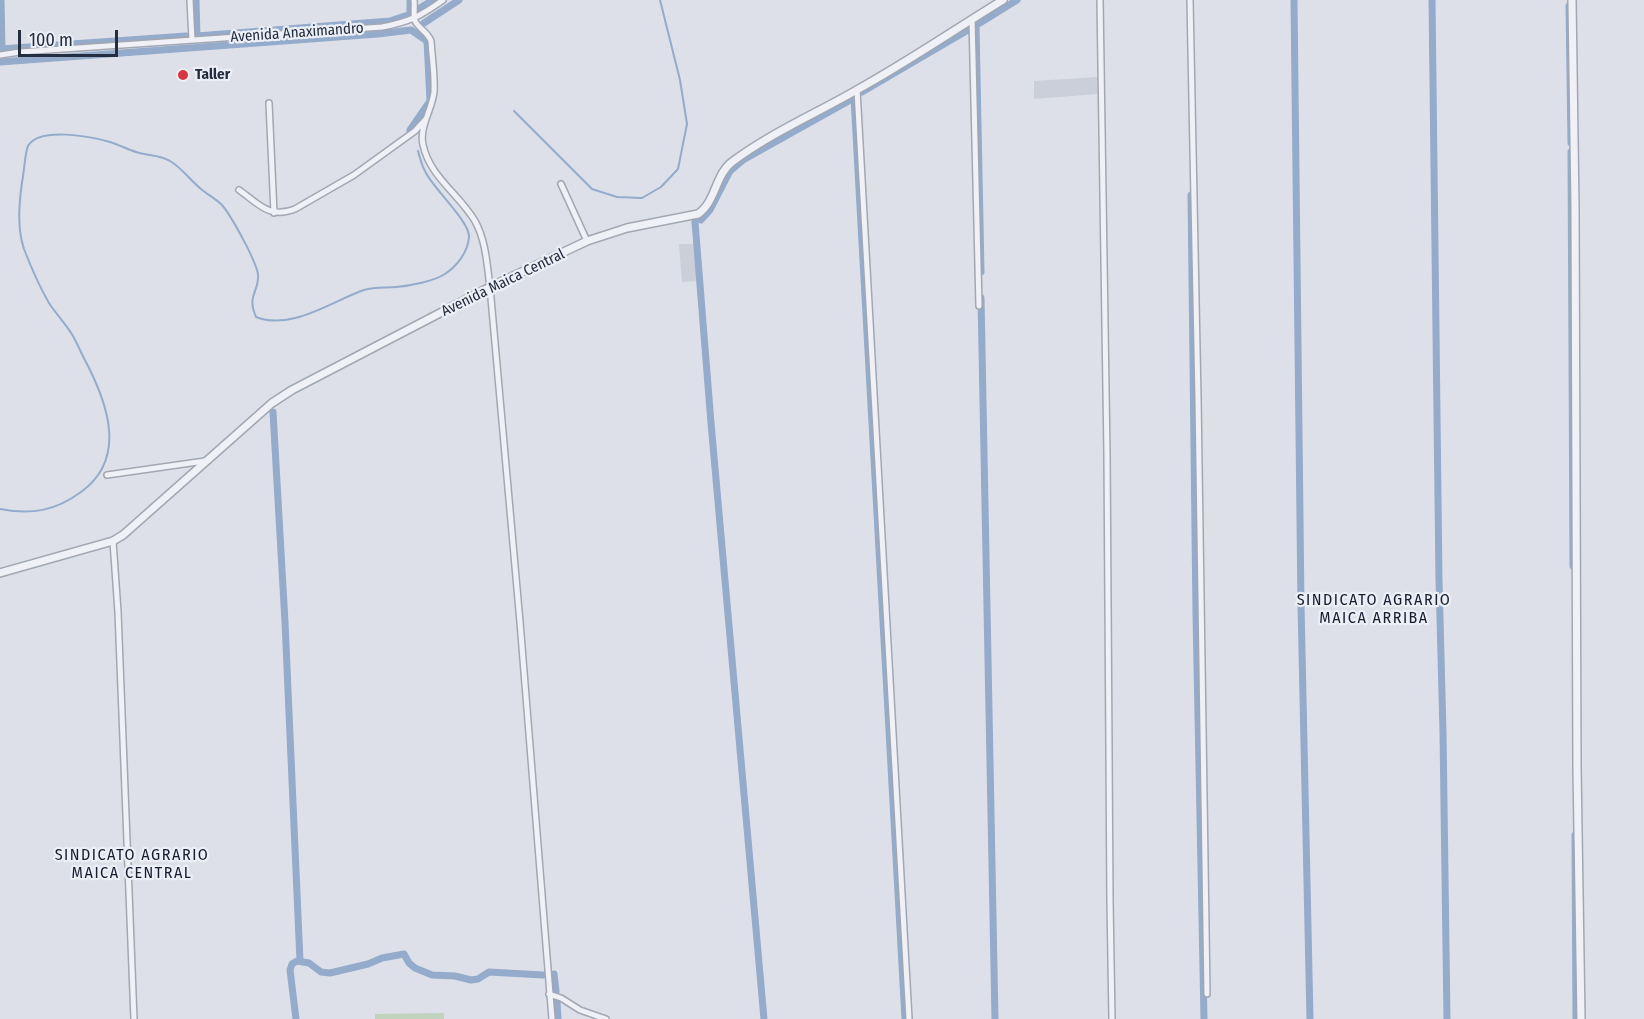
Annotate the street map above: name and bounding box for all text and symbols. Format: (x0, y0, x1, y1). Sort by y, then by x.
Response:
scale bar (21, 18, 122, 56)
street label: Avenida Anaximandro (230, 19, 364, 47)
text: 100 m (29, 29, 73, 51)
place label: Taller (195, 66, 230, 84)
marker: Taller (176, 68, 190, 82)
street label: Avenida Maica Central (438, 245, 568, 321)
district label: SINDICATO AGRARIO MAICA ARRIBA (1297, 591, 1451, 629)
district label: SINDICATO AGRARIO MAICA CENTRAL (55, 846, 209, 884)

